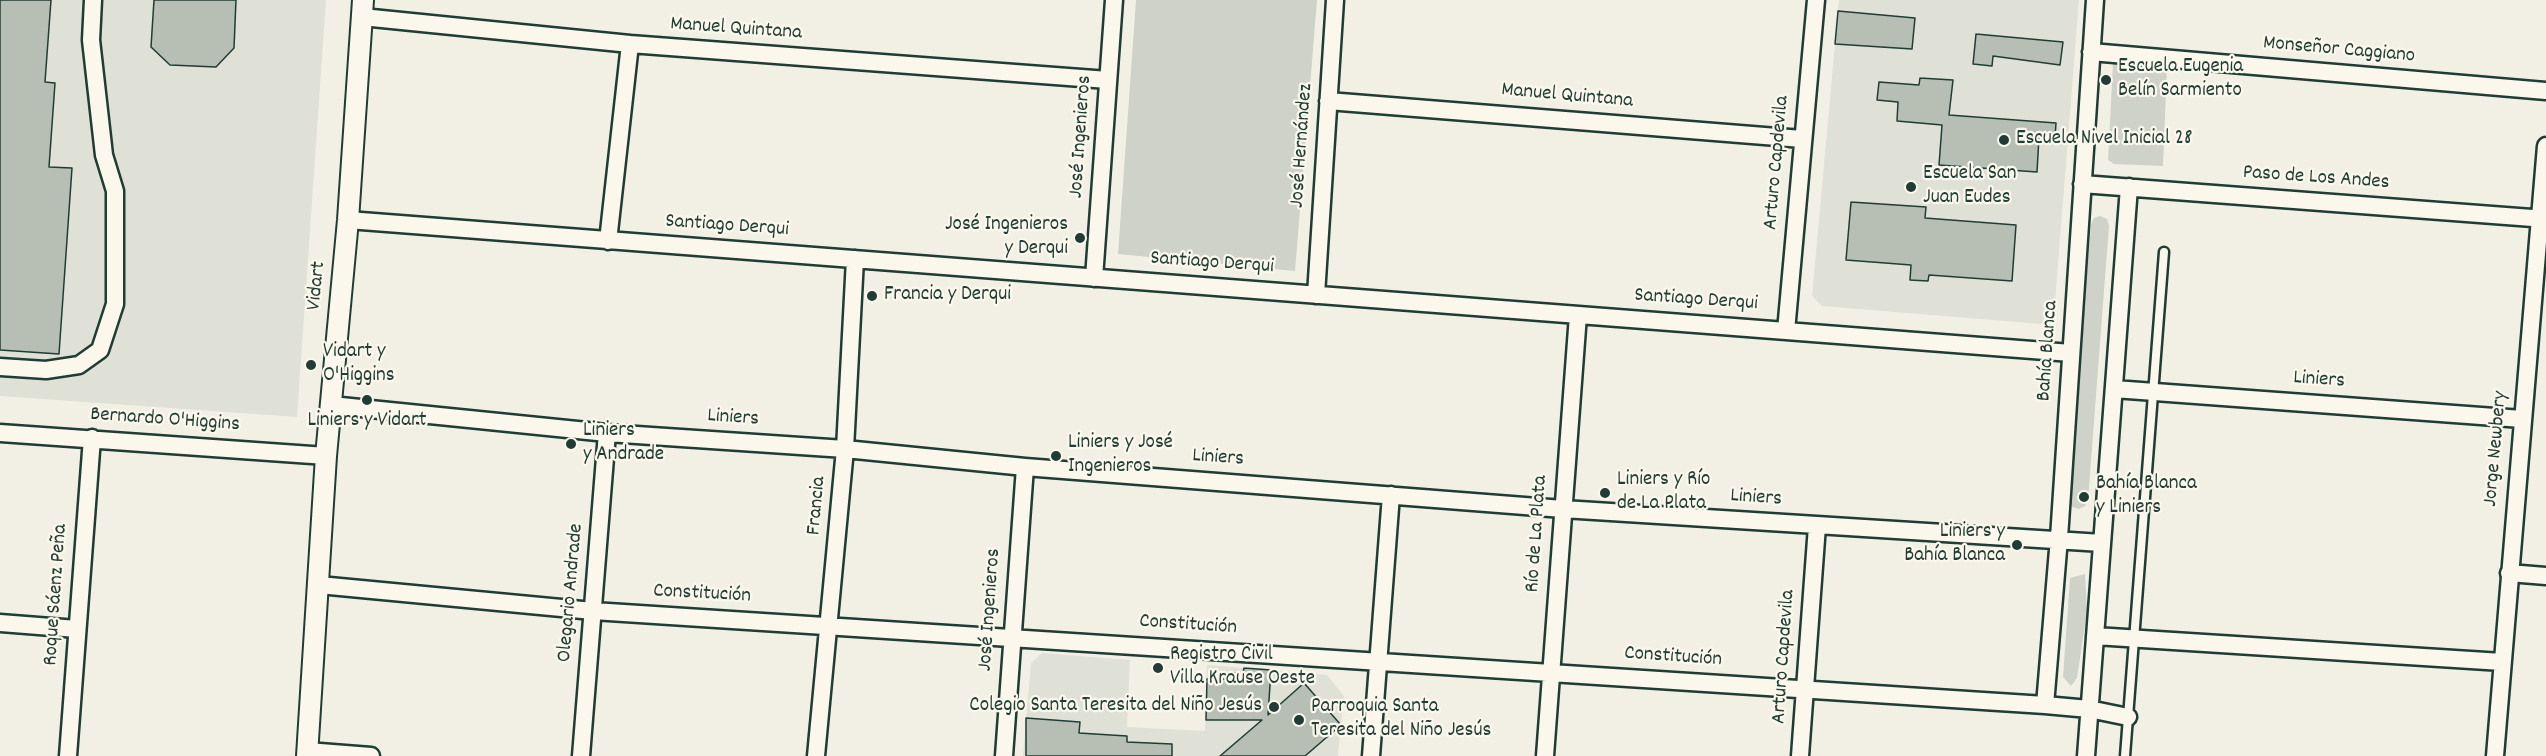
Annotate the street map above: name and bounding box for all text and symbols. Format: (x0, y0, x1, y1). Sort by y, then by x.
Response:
street label: Manuel Quintana (669, 13, 803, 47)
street label: Monseñor Caggiano (2262, 32, 2416, 70)
place label: Escuela Eugenia Belín Sarmiento (2118, 55, 2243, 105)
marker: Escuela Eugenia Belín Sarmiento (2099, 73, 2113, 87)
street label: José Ingenieros (1065, 75, 1099, 199)
street label: Manuel Quintana (1500, 79, 1634, 115)
street label: José Hernández (1286, 83, 1320, 209)
street label: Arturo Capdevila (1760, 95, 1796, 231)
place label: Escuela Nivel Inicial 28 (2016, 127, 2192, 153)
marker: Escuela Nivel Inicial 28 (1997, 133, 2011, 147)
street label: Paso de Los Andes (2242, 161, 2390, 197)
place label: Escuela San Juan Eudes (1923, 162, 2017, 212)
marker: Escuela San Juan Eudes (1904, 180, 1918, 194)
street label: Santiago Derqui (664, 210, 790, 244)
place label: José Ingenieros y Derqui (945, 213, 1068, 263)
marker: José Ingenieros y Derqui (1073, 231, 1087, 245)
street label: Santiago Derqui (1149, 247, 1275, 281)
street label: Vidart (303, 260, 333, 312)
place label: Francia y Derqui (884, 283, 1011, 309)
street label: Santiago Derqui (1633, 284, 1759, 318)
marker: Francia y Derqui (865, 289, 879, 303)
street label: Bahía Blanca (2033, 300, 2065, 402)
place label: Vidart y O'Higgins (323, 340, 395, 390)
marker: Vidart y O'Higgins (304, 358, 318, 372)
street label: Liniers (2292, 367, 2346, 395)
street label: Jorge Newbery (2479, 390, 2515, 508)
marker: Liniers y Vidart (360, 393, 374, 407)
street label: Bernardo O'Higgins (89, 403, 241, 439)
street label: Liniers (706, 405, 760, 433)
place label: Liniers y Vidart (307, 409, 427, 435)
place label: Liniers y Andrade (583, 419, 664, 469)
place label: Liniers y José Ingenieros (1068, 431, 1173, 481)
marker: Liniers y Andrade (564, 437, 578, 451)
street label: Liniers (1191, 445, 1245, 473)
marker: Liniers y José Ingenieros (1049, 449, 1063, 463)
place label: Liniers y Río de La Plata (1617, 468, 1710, 518)
place label: Bahía Blanca y Liniers (2096, 472, 2197, 522)
street label: Río de La Plata (1521, 475, 1555, 593)
street label: Francia (803, 476, 833, 536)
street label: Liniers (1729, 485, 1783, 513)
marker: Liniers y Río de La Plata (1598, 486, 1612, 500)
marker: Bahía Blanca y Liniers (2077, 490, 2091, 504)
place label: Liniers y Bahía Blanca (1904, 520, 2005, 570)
street label: Roque Sáenz Peña (39, 523, 75, 667)
street label: Olegario Andrade (553, 523, 591, 663)
marker: Liniers y Bahía Blanca (2010, 538, 2024, 552)
street label: José Ingenieros (974, 548, 1008, 672)
street label: Constitución (652, 580, 752, 610)
street label: Arturo Capdevila (1768, 589, 1802, 725)
street label: Constitución (1138, 610, 1238, 642)
street label: Constitución (1623, 642, 1723, 674)
place label: Registro Civil Villa Krause Oeste (1170, 643, 1315, 693)
marker: Registro Civil Villa Krause Oeste (1151, 661, 1165, 675)
place label: Colegio Santa Teresita del Niño Jesús (969, 694, 1262, 720)
place label: Parroquia Santa Teresita del Niño Jesús (1311, 695, 1491, 745)
marker: Colegio Santa Teresita del Niño Jesús (1267, 700, 1281, 714)
marker: Parroquia Santa Teresita del Niño Jesús (1292, 713, 1306, 727)

